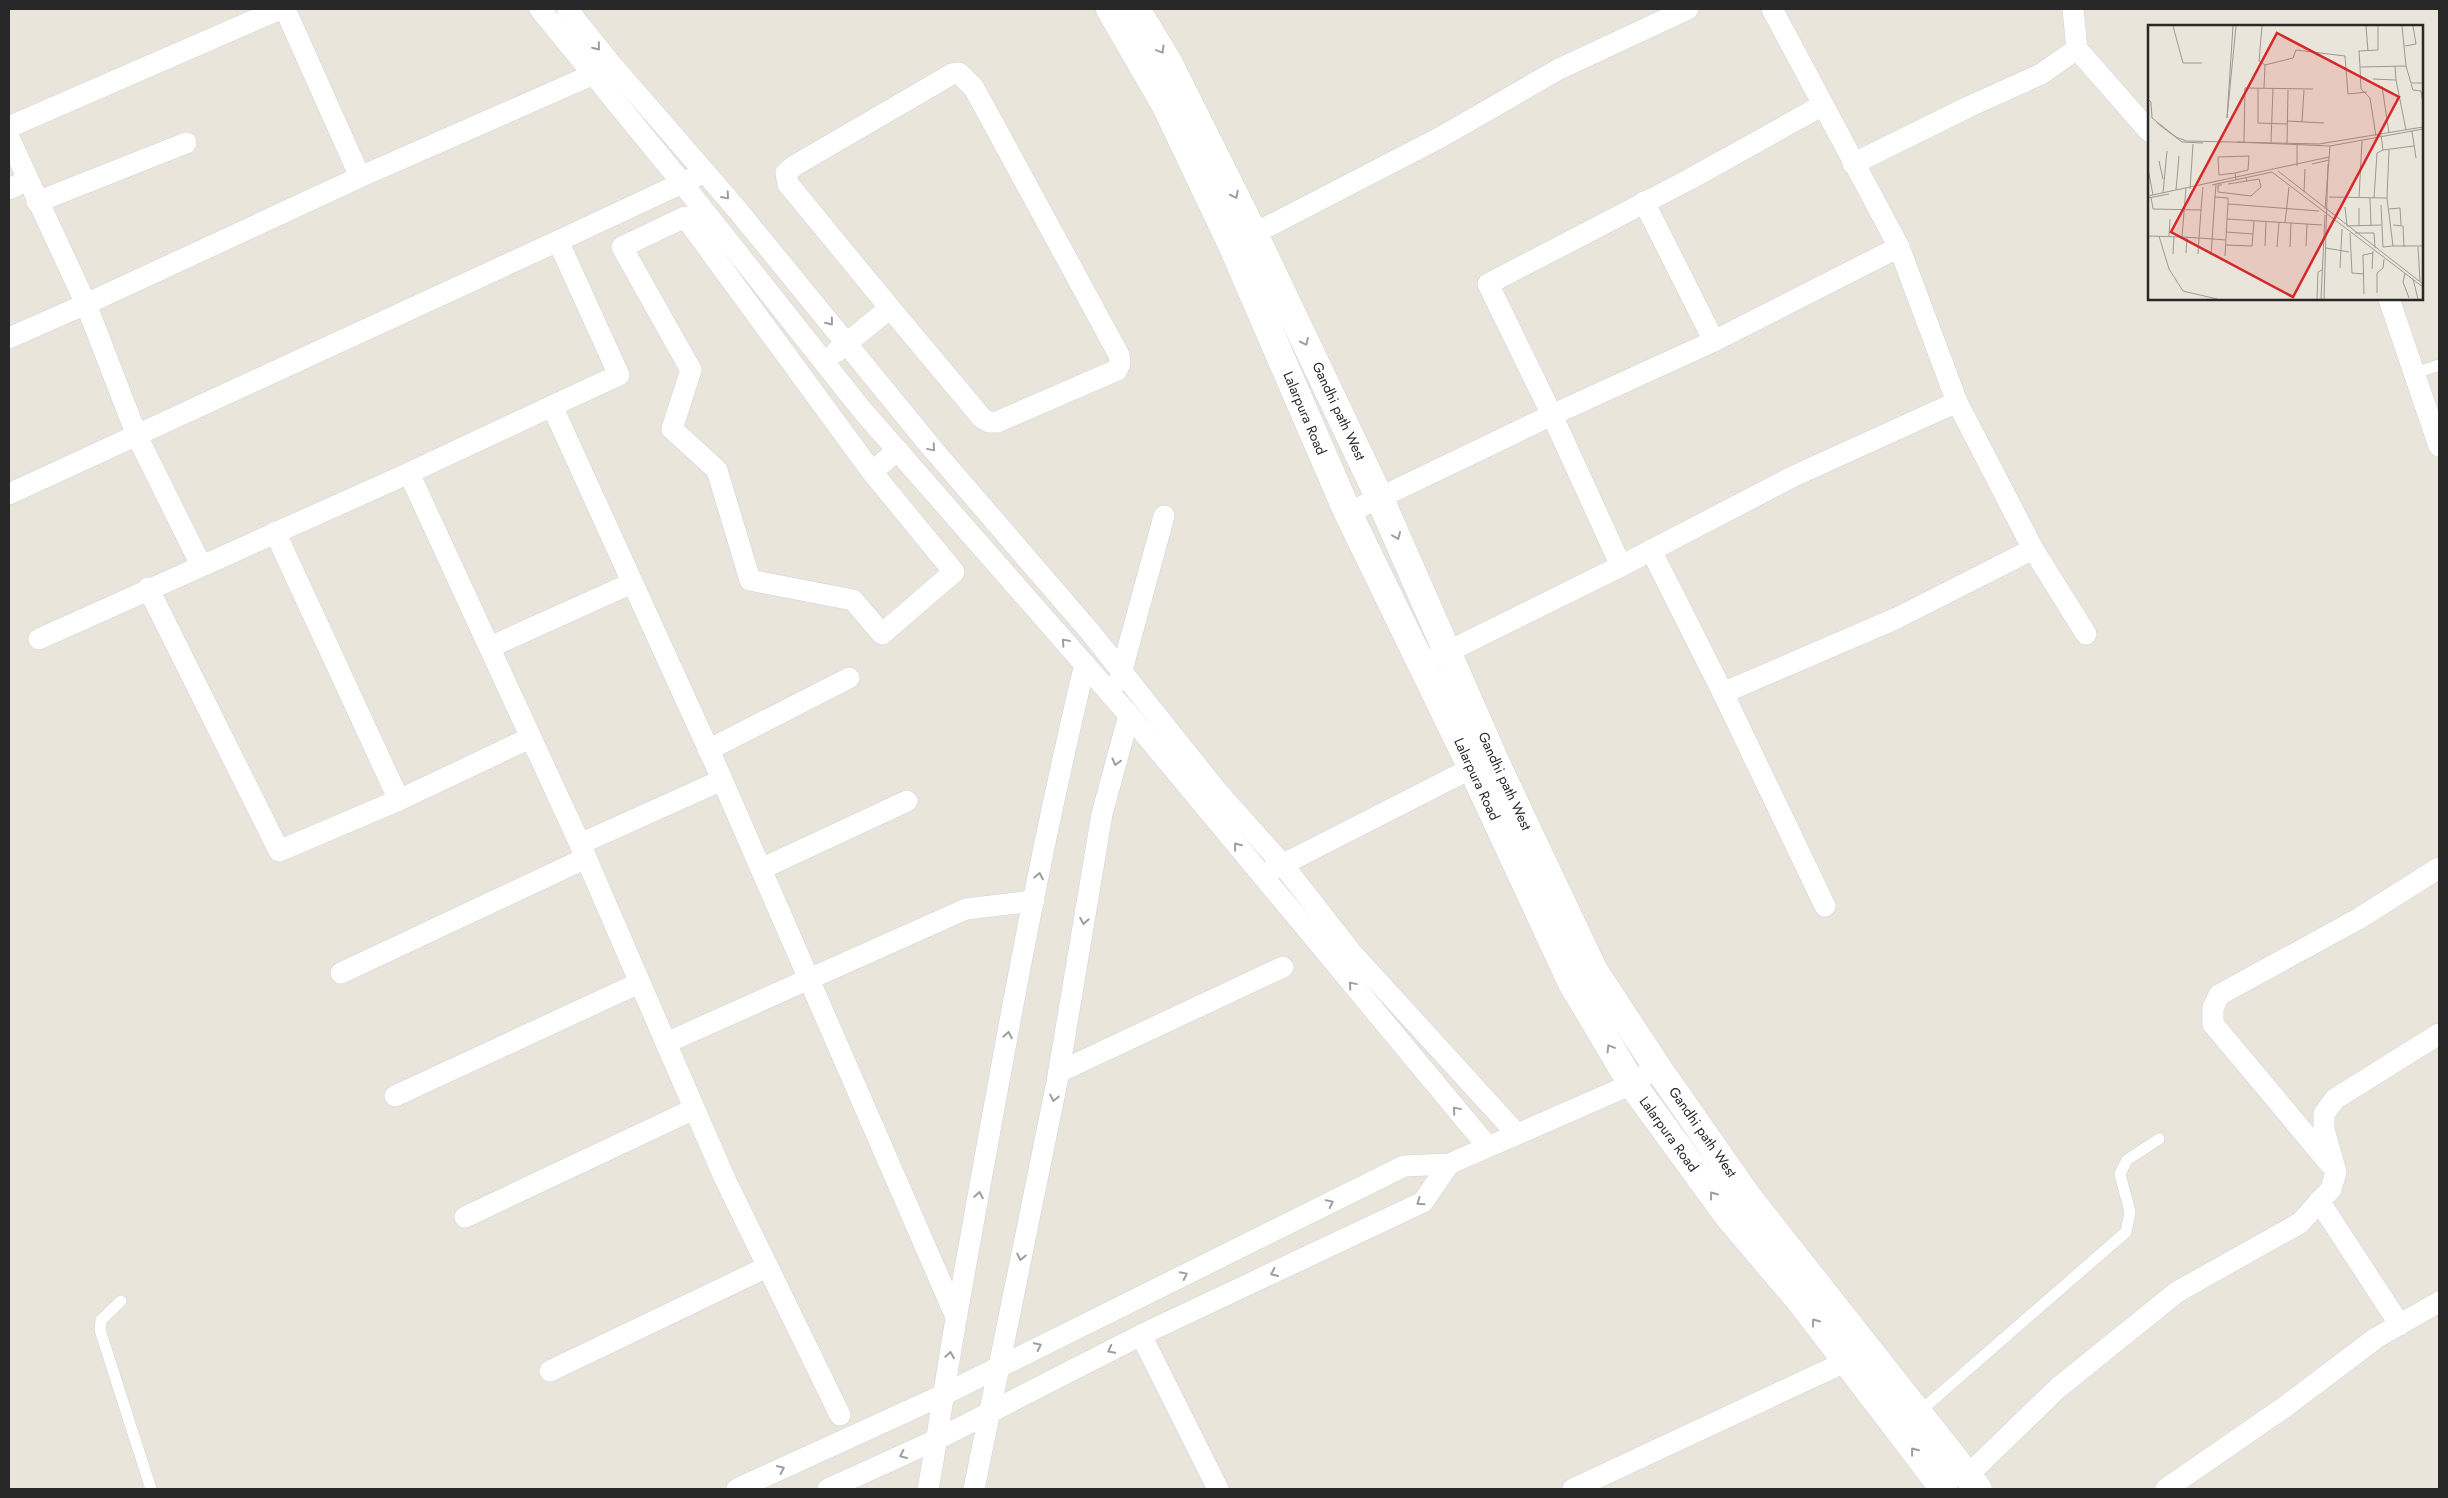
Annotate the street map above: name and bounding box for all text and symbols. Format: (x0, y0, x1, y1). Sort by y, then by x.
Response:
inset map (2148, 25, 2423, 300)
one-way arrow (592, 41, 600, 50)
one-way arrow (1155, 45, 1165, 54)
one-way arrow (1229, 190, 1239, 199)
one-way arrow (721, 191, 730, 200)
one-way arrow (824, 316, 832, 325)
one-way arrow (1299, 337, 1310, 346)
street label: Gandhi path West (1307, 358, 1371, 464)
street label: Lalarpura Road (1278, 368, 1332, 458)
one-way arrow (926, 442, 935, 451)
one-way arrow (1390, 531, 1401, 540)
one-way arrow (1062, 638, 1071, 647)
street label: Gandhi path West (1473, 728, 1537, 834)
street label: Lalarpura Road (1449, 734, 1505, 824)
one-way arrow (1112, 757, 1122, 765)
one-way arrow (1234, 843, 1243, 852)
one-way arrow (1034, 871, 1044, 880)
one-way arrow (1080, 916, 1090, 925)
one-way arrow (1350, 982, 1358, 991)
one-way arrow (1002, 1031, 1013, 1039)
one-way arrow (1607, 1044, 1617, 1053)
street label: Gandhi path West (1664, 1083, 1742, 1182)
street label: Lalarpura Road (1635, 1092, 1703, 1176)
one-way arrow (1049, 1094, 1060, 1103)
one-way arrow (1454, 1107, 1462, 1116)
one-way arrow (973, 1190, 983, 1199)
one-way arrow (1710, 1191, 1719, 1201)
one-way arrow (1416, 1196, 1425, 1205)
one-way arrow (1325, 1199, 1334, 1209)
one-way arrow (1017, 1253, 1027, 1262)
one-way arrow (1270, 1266, 1279, 1276)
one-way arrow (1179, 1271, 1188, 1281)
one-way arrow (1812, 1318, 1821, 1328)
one-way arrow (1033, 1342, 1042, 1353)
one-way arrow (1107, 1344, 1116, 1354)
one-way arrow (945, 1351, 955, 1359)
one-way arrow (899, 1448, 908, 1459)
one-way arrow (1911, 1448, 1919, 1457)
one-way arrow (776, 1465, 785, 1475)

